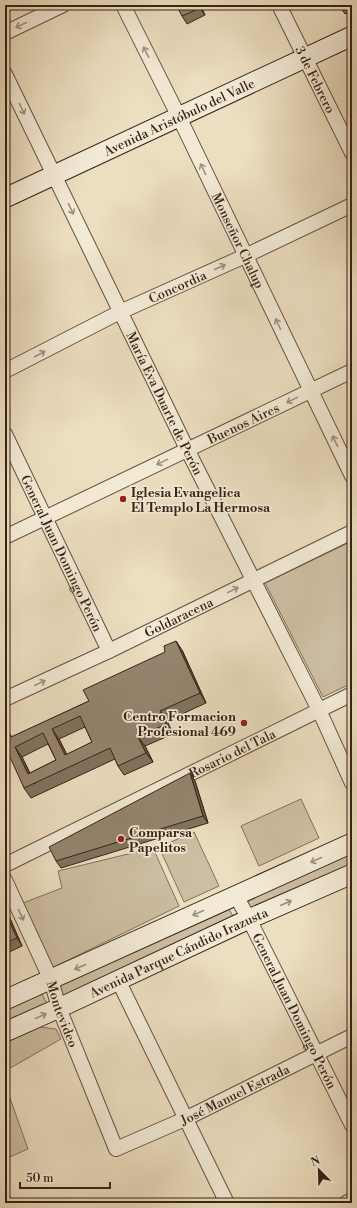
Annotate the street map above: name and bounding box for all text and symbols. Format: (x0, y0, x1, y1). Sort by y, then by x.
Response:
one-way arrow (16, 22, 28, 29)
street label: 3 de Febrero (291, 44, 338, 116)
one-way arrow (142, 46, 149, 58)
street label: Avenida Aristóbulo del Valle (100, 75, 258, 160)
one-way arrow (19, 103, 26, 115)
one-way arrow (199, 163, 206, 175)
street label: Monseñor Chalup (208, 190, 267, 291)
one-way arrow (68, 203, 75, 215)
one-way arrow (213, 263, 225, 270)
street label: Concordia (146, 267, 209, 307)
one-way arrow (274, 318, 281, 330)
street label: María Eva Duarte de Perón (122, 329, 206, 478)
one-way arrow (33, 349, 45, 357)
one-way arrow (286, 397, 298, 404)
street label: Buenos Aires (204, 400, 282, 448)
one-way arrow (331, 435, 338, 447)
one-way arrow (156, 459, 168, 466)
street label: General Juan Domingo Perón (17, 472, 106, 635)
place label: Iglesia Evangelica El Templo La Hermosa (131, 485, 271, 516)
marker: Iglesia Evangelica El Templo La Hermosa (118, 494, 128, 504)
one-way arrow (227, 586, 239, 593)
street label: Goldaracena (142, 594, 216, 641)
one-way arrow (34, 679, 46, 686)
place label: Centro Formacion Profesional 469 (123, 709, 236, 740)
marker: Centro Formacion Profesional 469 (239, 718, 249, 728)
street label: Rosario del Tala (186, 726, 279, 782)
place label: Comparsa Papelitos (129, 825, 193, 856)
marker: Comparsa Papelitos (116, 834, 126, 844)
one-way arrow (311, 856, 323, 864)
one-way arrow (279, 899, 291, 906)
street label: Avenida Parque Cándido Irazusta (86, 905, 271, 1002)
one-way arrow (18, 909, 25, 921)
one-way arrow (192, 910, 204, 917)
street label: General Juan Domingo Perón (248, 931, 340, 1092)
one-way arrow (74, 964, 86, 971)
street label: Montevideo (43, 979, 81, 1050)
one-way arrow (34, 1012, 46, 1019)
street label: José Manuel Estrada (177, 1061, 293, 1129)
north arrow (299, 1150, 339, 1190)
text: N (309, 1153, 322, 1170)
scale bar (20, 1164, 110, 1190)
text: 50 m (26, 1171, 54, 1186)

